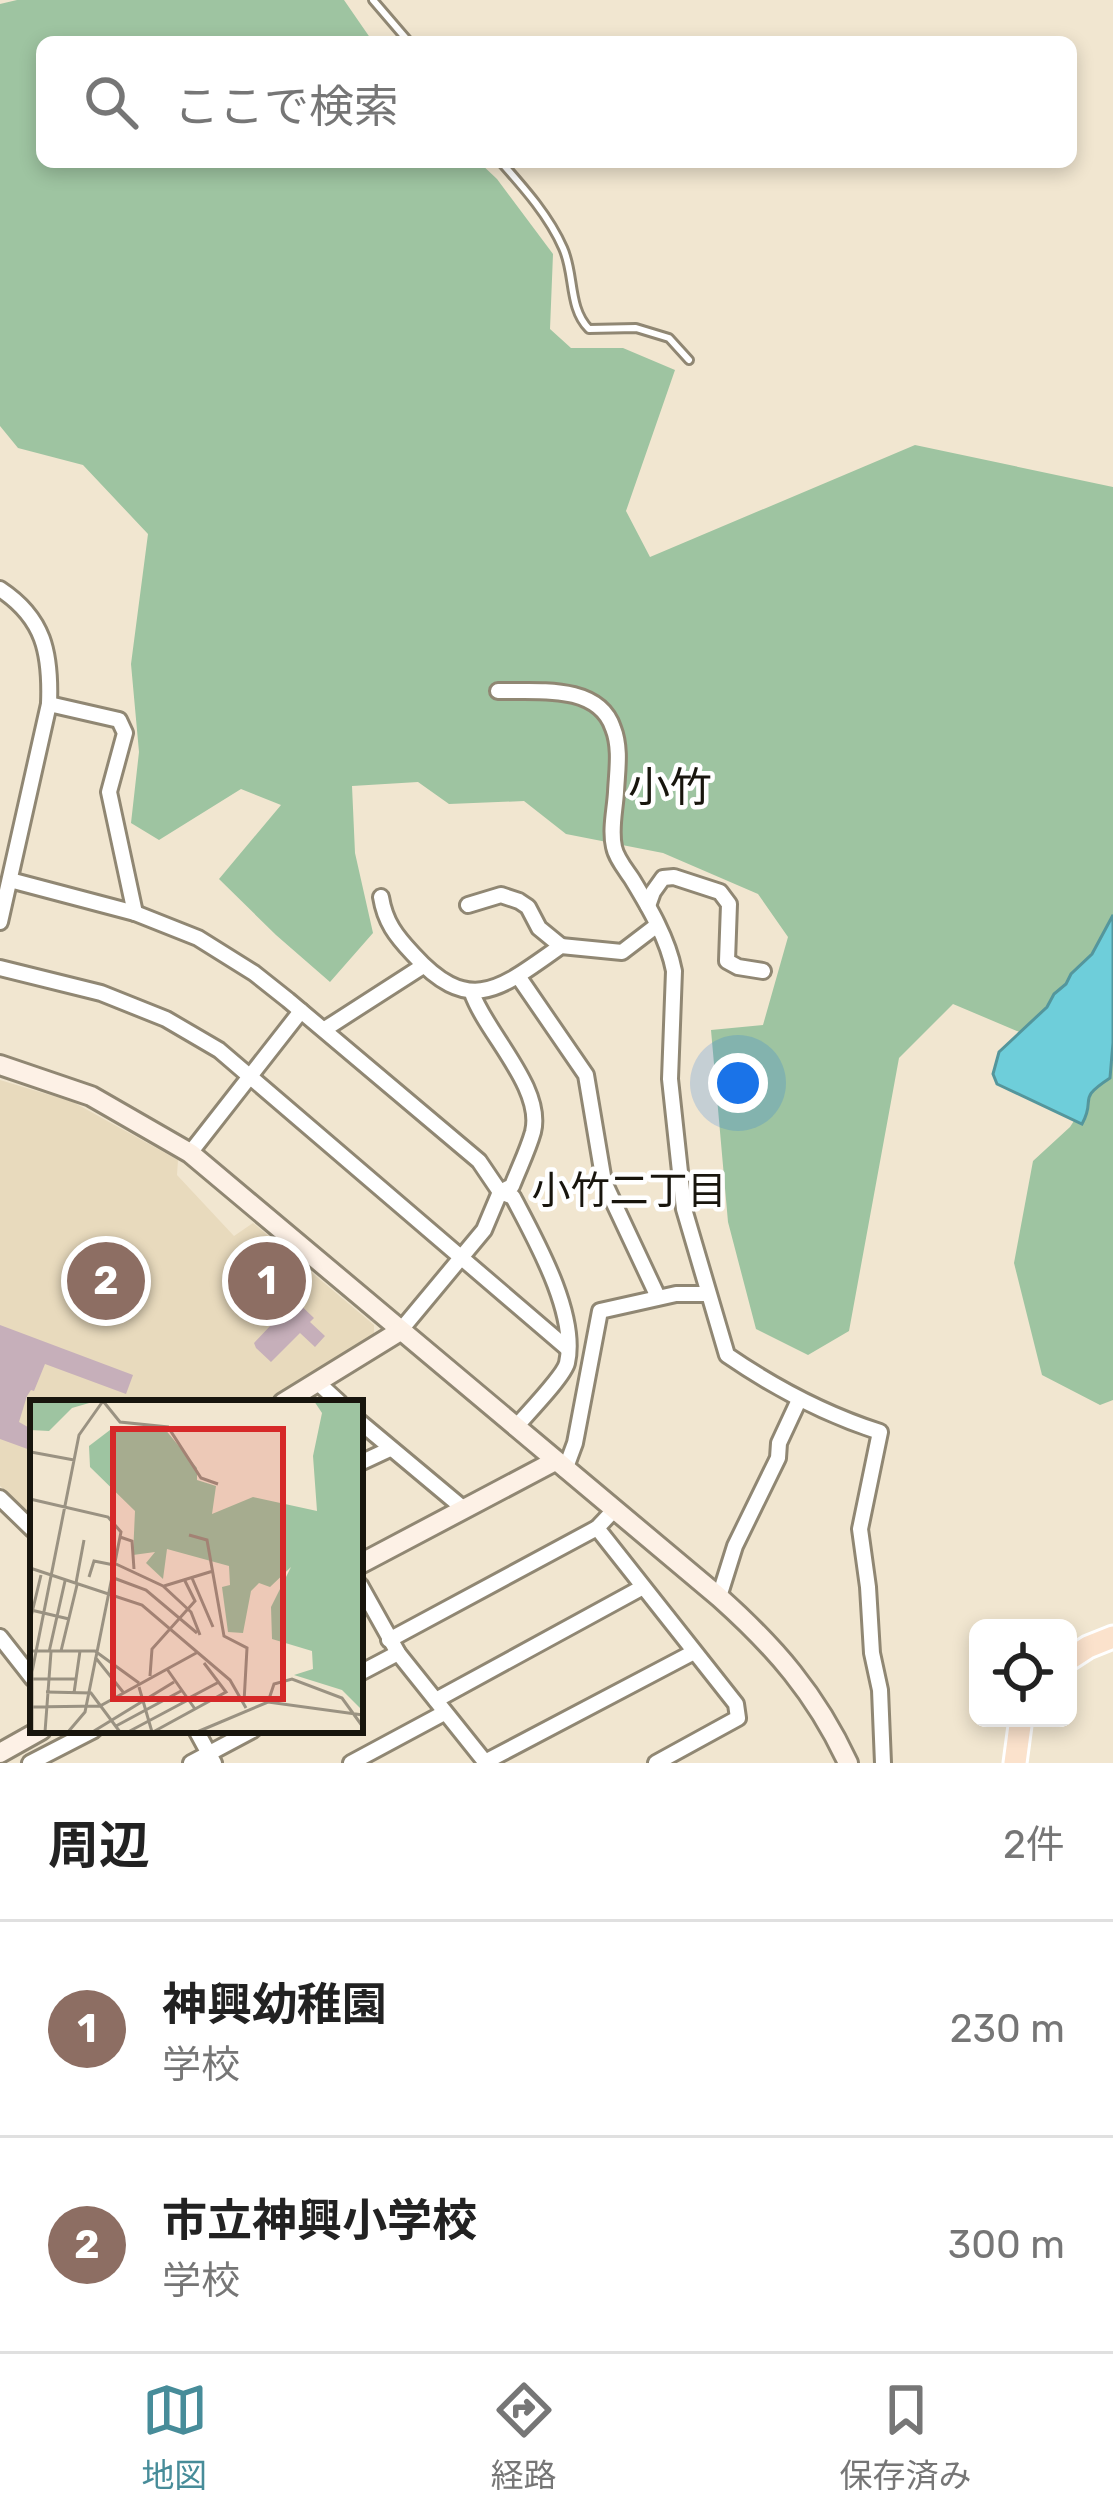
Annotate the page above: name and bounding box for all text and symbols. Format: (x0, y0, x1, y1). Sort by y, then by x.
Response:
search box (36, 36, 1077, 168)
icon: search (78, 69, 144, 135)
text: ここで検索 (174, 80, 399, 133)
district label: 小竹 (628, 763, 712, 813)
your location (708, 1053, 768, 1113)
district label: 小竹二丁目 (531, 1168, 727, 1214)
pin: 2 (67, 1236, 145, 1326)
pin: 1 (228, 1236, 306, 1326)
inset map (30, 1400, 363, 1733)
map controls (969, 1619, 1077, 1727)
button: locate (969, 1619, 1077, 1727)
text: 周辺 (48, 1815, 150, 1876)
text: 2件 (1003, 1822, 1065, 1868)
text: 神興幼稚園 (162, 1978, 387, 2031)
text: 1 (77, 2006, 97, 2052)
text: 230 m (950, 2006, 1065, 2052)
text: 学校 (162, 2042, 240, 2088)
text: 市立神興小学校 (162, 2194, 477, 2247)
text: 2 (74, 2222, 100, 2268)
text: 300 m (948, 2222, 1065, 2268)
text: 学校 (162, 2258, 240, 2304)
tab: 地図 (142, 2377, 208, 2497)
tab: 経路 (491, 2377, 557, 2497)
tab: 保存済み (840, 2377, 972, 2497)

